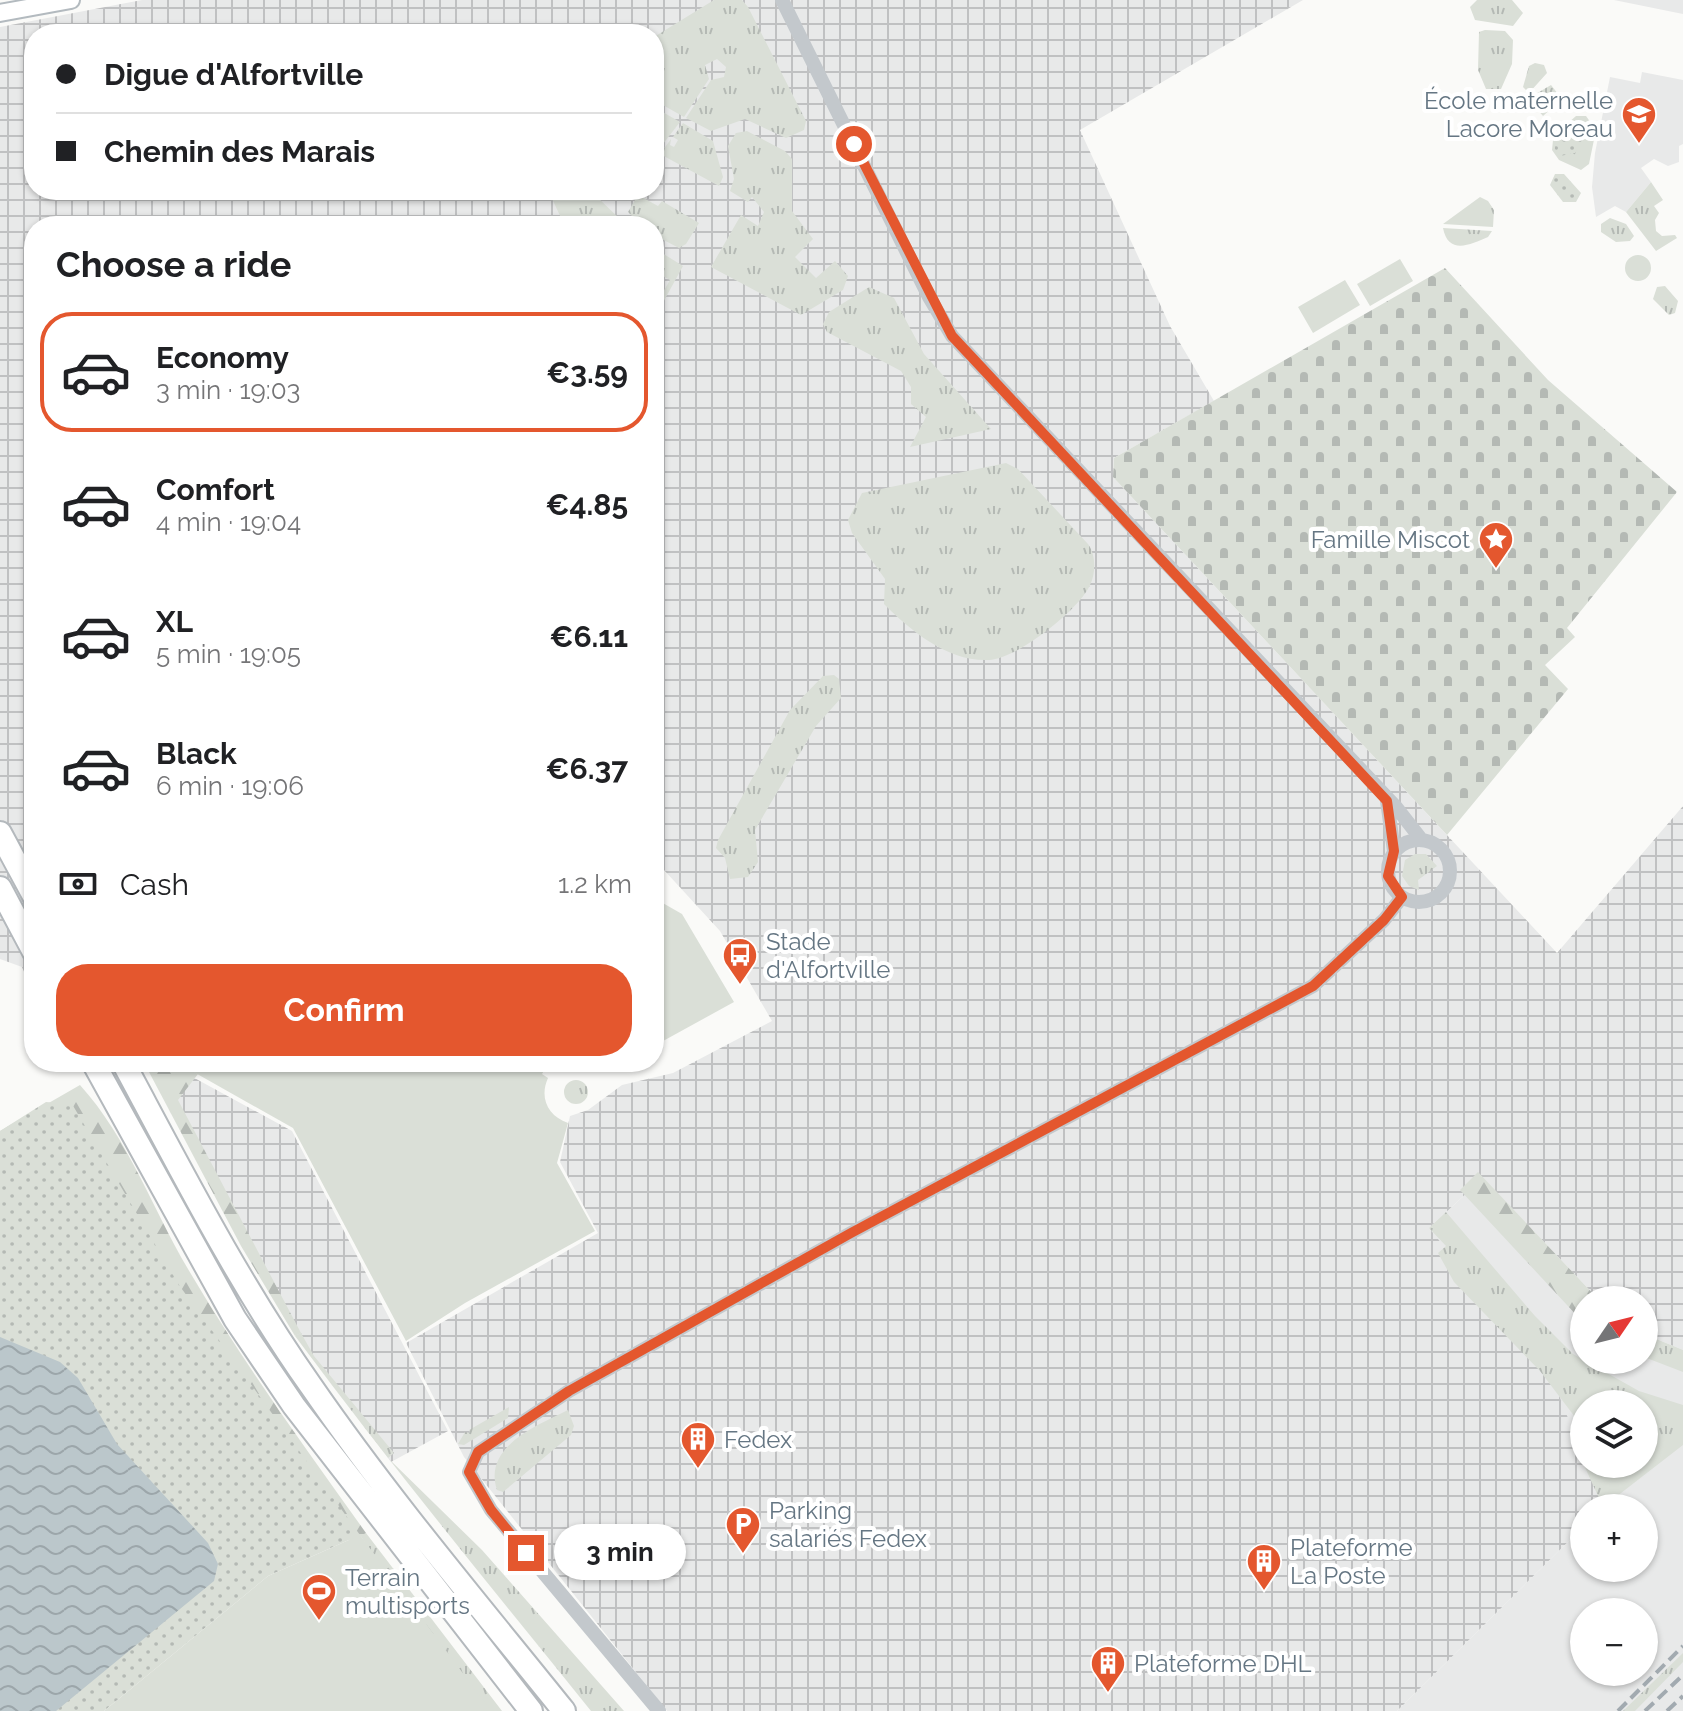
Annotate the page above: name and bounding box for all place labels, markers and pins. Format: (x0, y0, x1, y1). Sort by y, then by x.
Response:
place label: École maternelle Lacore Moreau (1424, 86, 1613, 143)
school or university icon: École maternelle Lacore Moreau (1620, 95, 1658, 145)
place icon: Famille Miscot (1477, 520, 1515, 570)
place label: Famille Miscot (1311, 525, 1470, 554)
place label: Stade d'Alfortville (766, 927, 890, 984)
bus stop icon: Stade d'Alfortville (721, 936, 759, 986)
building icon: Fedex (679, 1420, 717, 1470)
place label: Fedex (724, 1425, 792, 1454)
place label: Parking salariés Fedex (769, 1496, 927, 1553)
parking icon: Parking salariés Fedex (724, 1505, 762, 1555)
place label: Plateforme La Poste (1290, 1533, 1413, 1590)
building icon: Plateforme La Poste (1245, 1542, 1283, 1592)
place label: Terrain multisports (345, 1563, 470, 1620)
sports icon: Terrain multisports (300, 1572, 338, 1622)
building icon: Plateforme DHL (1089, 1644, 1127, 1694)
place label: Plateforme DHL (1134, 1649, 1312, 1678)

